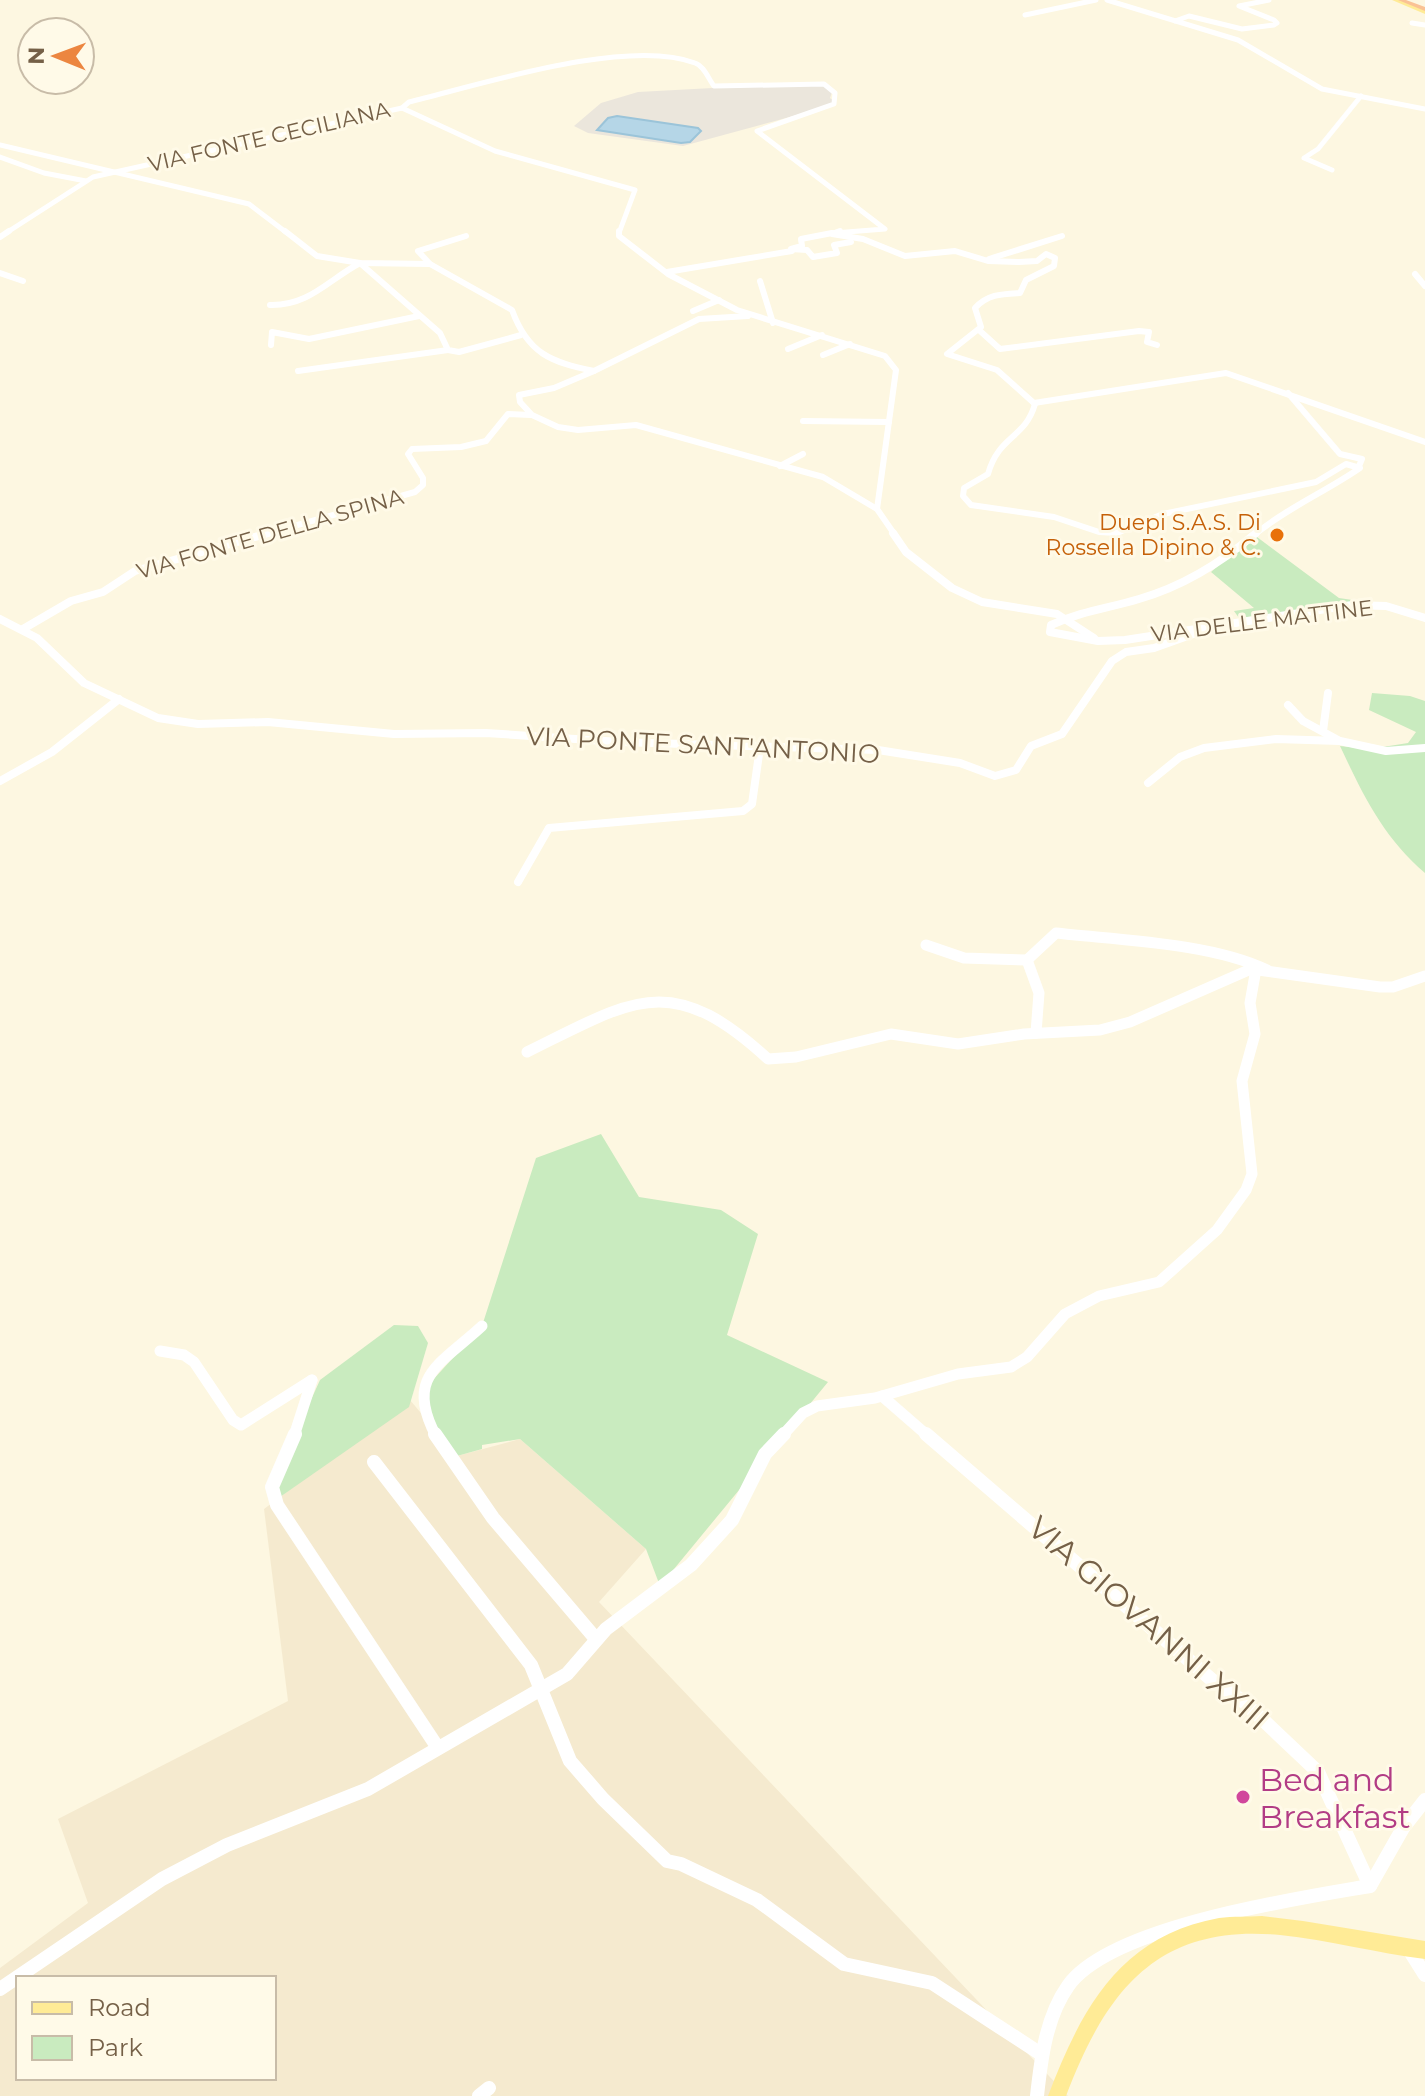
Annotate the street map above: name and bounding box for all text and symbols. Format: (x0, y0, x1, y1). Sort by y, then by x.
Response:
north arrow (16, 16, 96, 96)
text: N (23, 47, 50, 65)
street label: VIA FONTE CECILIANA (145, 96, 393, 178)
street label: VIA FONTE DELLA SPINA (134, 483, 407, 585)
place label: Duepi S.A.S. Di Rossella Dipino & C. (1046, 509, 1261, 561)
marker: Duepi S.A.S. Di Rossella Dipino & C. (1268, 526, 1286, 544)
street label: VIA DELLE MATTINE (1150, 594, 1374, 648)
street label: VIA PONTE SANT'ANTONIO (525, 720, 881, 770)
street label: VIA GIOVANNI XXIII (1020, 1507, 1278, 1739)
place label: Bed and Breakfast (1259, 1760, 1410, 1836)
marker: Bed and Breakfast (1234, 1788, 1252, 1806)
legend (16, 1976, 276, 2080)
text: Road (88, 1993, 151, 2022)
text: Park (88, 2033, 143, 2062)

